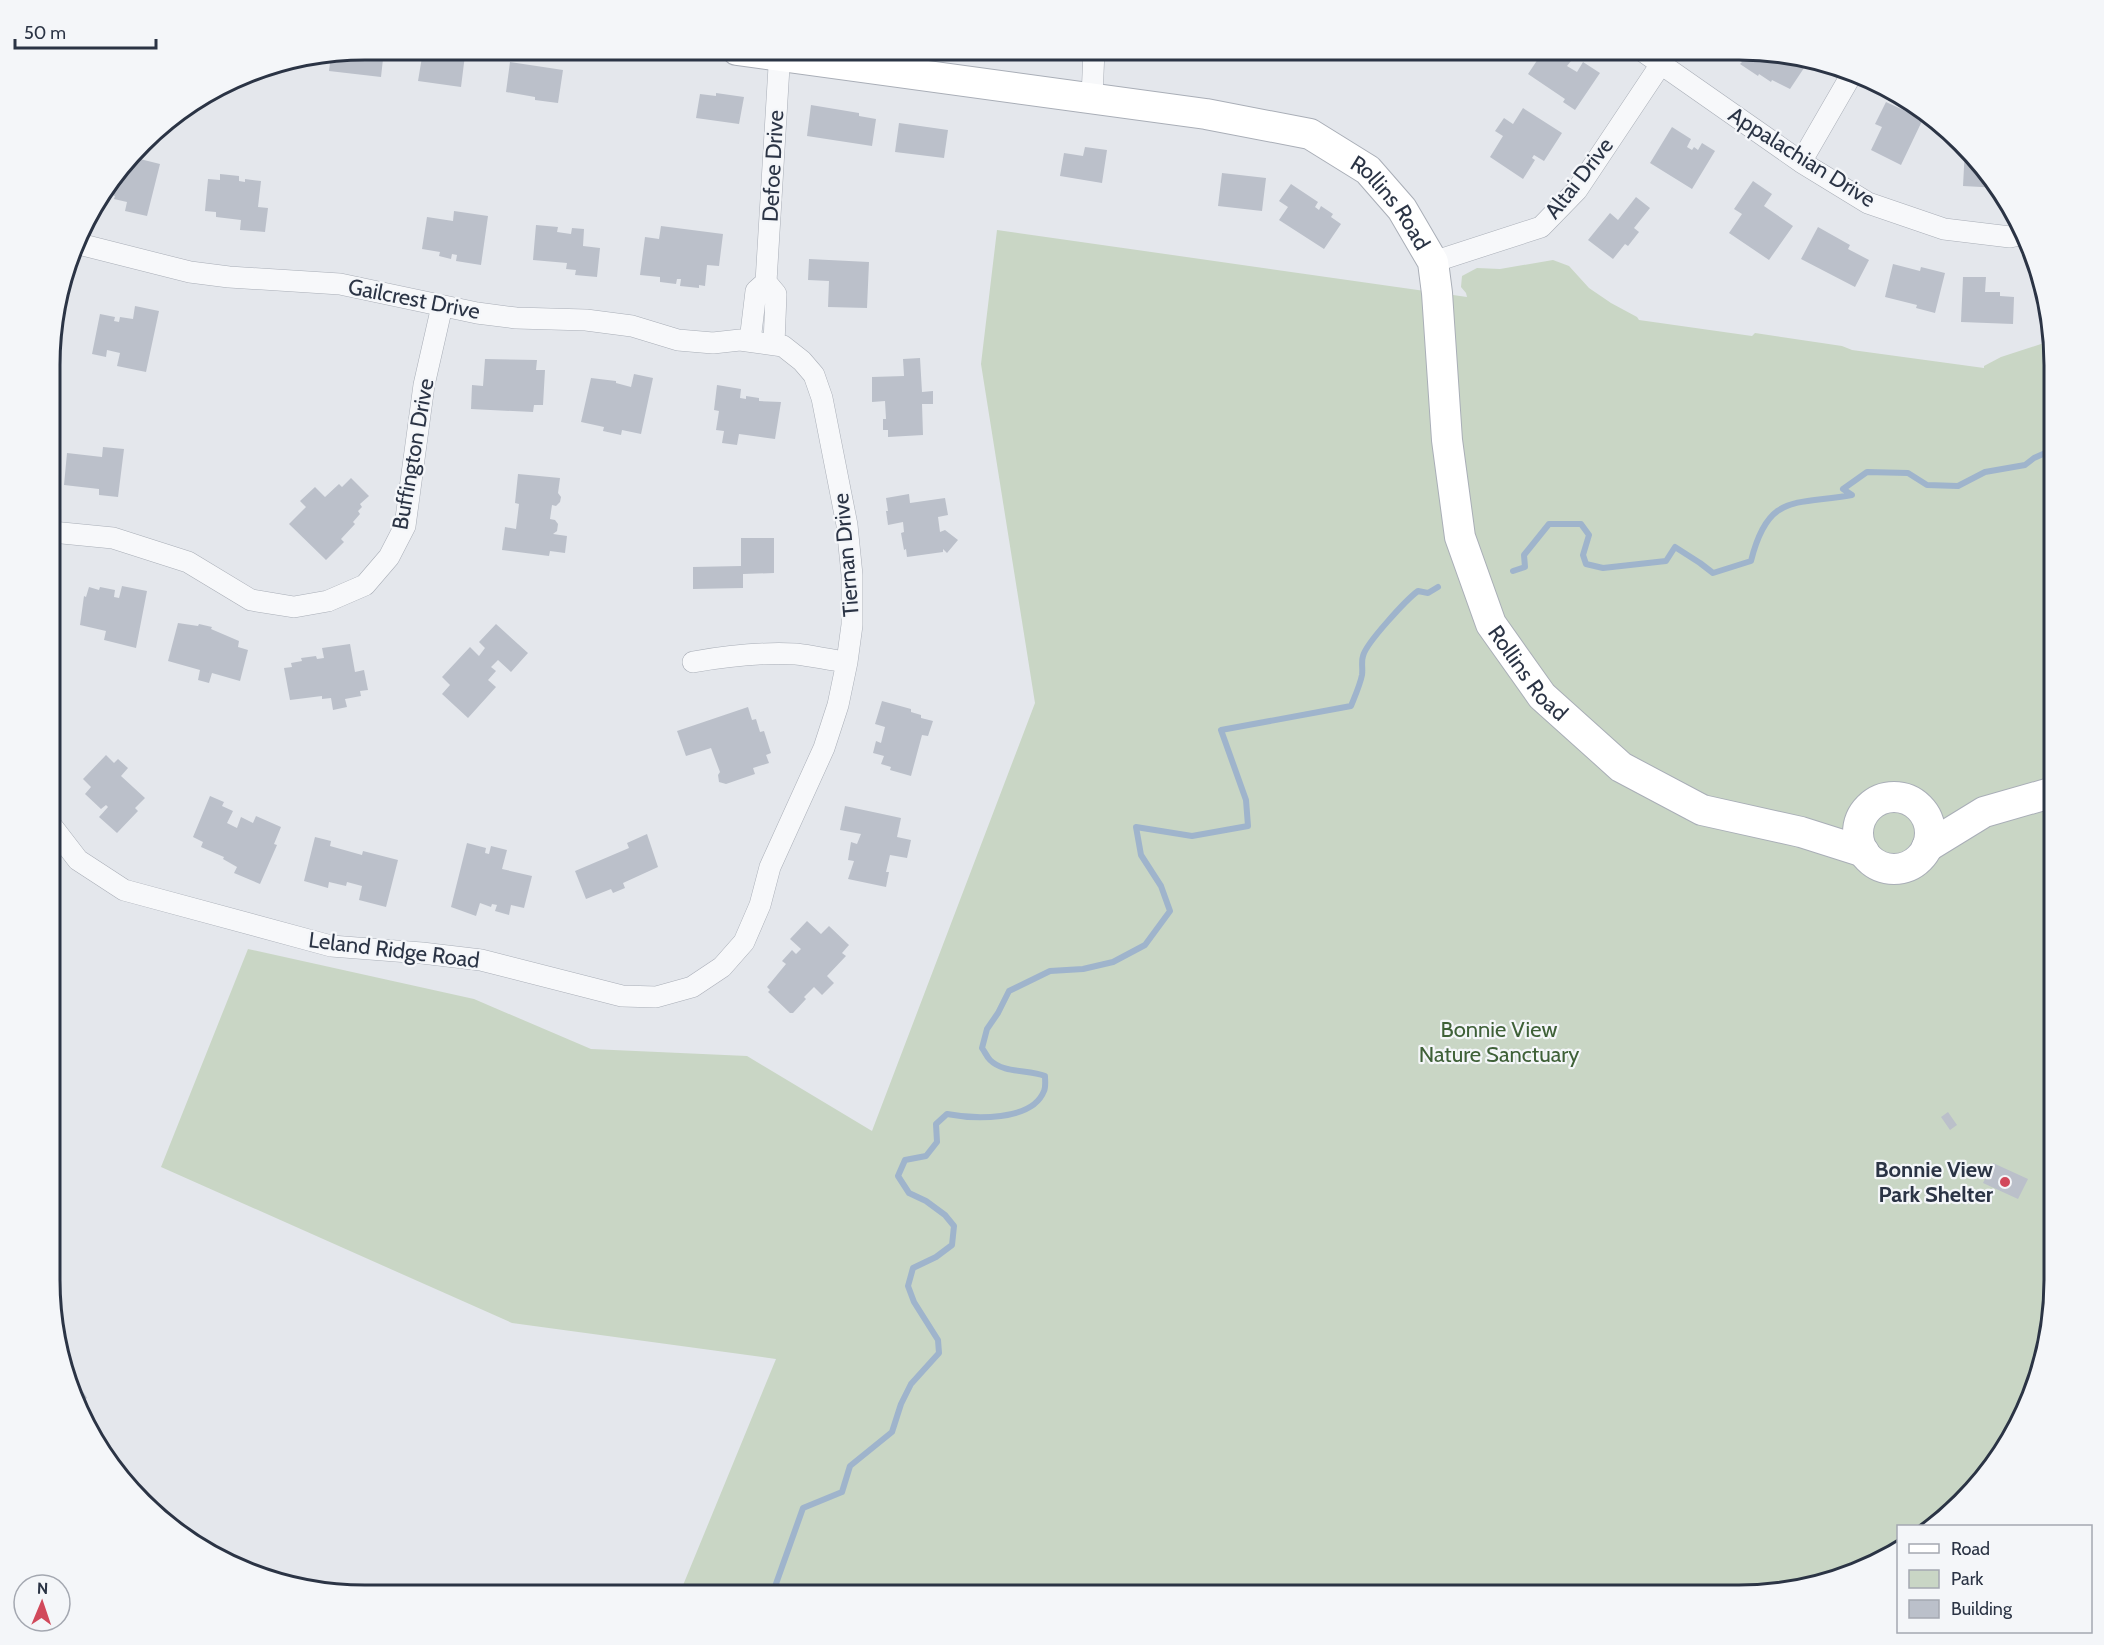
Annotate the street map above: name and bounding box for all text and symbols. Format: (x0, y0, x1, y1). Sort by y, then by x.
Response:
scale bar (15, 12, 156, 50)
text: 50 m (24, 22, 66, 44)
street label: Appalachian Drive (1724, 101, 1880, 213)
street label: Defoe Drive (757, 109, 789, 223)
street label: Altai Drive (1539, 132, 1619, 224)
street label: Rollins Road (1346, 149, 1436, 255)
street label: Gailcrest Drive (346, 273, 482, 325)
street label: Buffington Drive (386, 376, 440, 532)
street label: Tiernan Drive (827, 492, 865, 618)
street label: Rollins Road (1483, 620, 1574, 726)
street label: Leland Ridge Road (307, 926, 481, 974)
park label: Bonnie View Nature Sanctuary (1419, 1016, 1579, 1068)
place label: Bonnie View Park Shelter (1875, 1156, 1994, 1208)
marker: Bonnie View Park Shelter (1998, 1175, 2012, 1189)
legend (1897, 1525, 2092, 1633)
text: Road (1951, 1538, 1990, 1560)
text: Park (1951, 1568, 1984, 1590)
north arrow (12, 1573, 72, 1633)
text: N (37, 1579, 48, 1598)
text: Building (1951, 1598, 2013, 1620)

